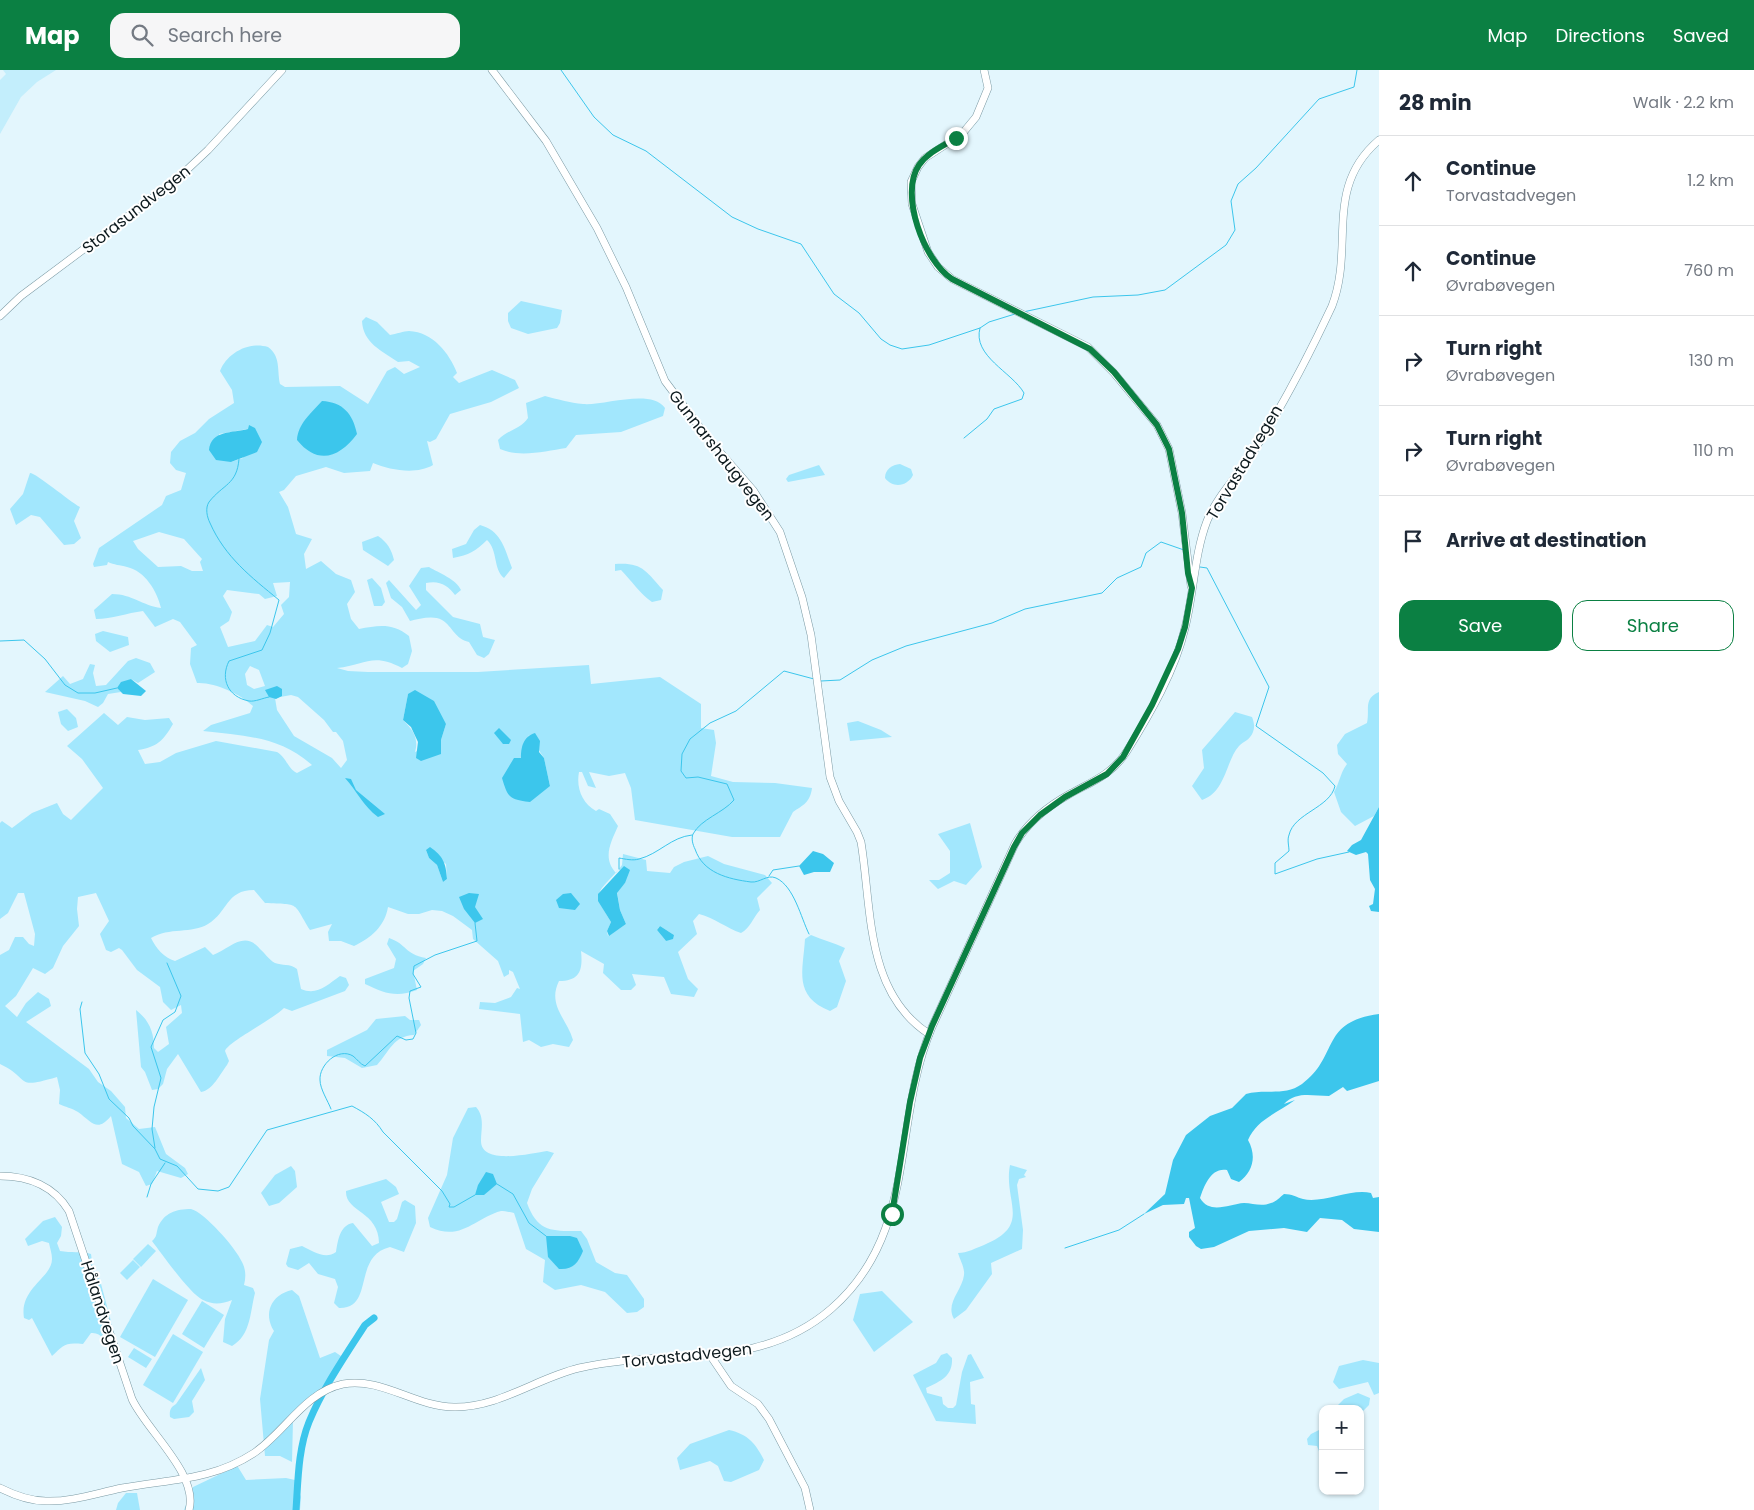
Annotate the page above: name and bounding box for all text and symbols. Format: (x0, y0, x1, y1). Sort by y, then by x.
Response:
search box (110, 13, 460, 58)
text: Map (25, 19, 80, 52)
icon: search (128, 21, 156, 49)
text: Search here (168, 22, 282, 49)
text: Map (1488, 23, 1527, 48)
text: Directions (1555, 23, 1645, 48)
text: Saved (1673, 23, 1729, 48)
text: 28 min (1399, 88, 1472, 117)
text: Walk · 2.2 km (1633, 91, 1734, 114)
route end (945, 127, 968, 150)
text: Continue (1446, 155, 1536, 182)
street label: Storasundvegen (77, 160, 195, 259)
icon: ahead (1399, 167, 1427, 195)
text: 1.2 km (1687, 169, 1734, 192)
text: Torvastadvegen (1446, 184, 1576, 207)
text: Continue (1446, 245, 1536, 272)
icon: ahead (1399, 257, 1427, 285)
text: 760 m (1684, 259, 1734, 282)
text: Øvrabøvegen (1446, 274, 1555, 297)
text: Turn right (1446, 335, 1542, 362)
icon: right (1399, 347, 1427, 375)
text: 130 m (1689, 349, 1734, 372)
text: Øvrabøvegen (1446, 364, 1555, 387)
street label: Gunnarshaugvegen (663, 385, 780, 526)
street label: Torvastadvegen (1201, 400, 1288, 524)
text: Turn right (1446, 425, 1542, 452)
icon: right (1399, 437, 1427, 465)
text: 110 m (1693, 439, 1734, 462)
text: Øvrabøvegen (1446, 454, 1555, 477)
icon: arrive (1399, 527, 1427, 555)
text: Arrive at destination (1446, 527, 1647, 554)
button: Save (1399, 600, 1562, 651)
button: Share (1572, 600, 1734, 651)
route start (881, 1203, 904, 1226)
street label: Hålandvegen (75, 1257, 130, 1367)
street label: Torvastadvegen (621, 1337, 753, 1374)
map controls (1319, 1405, 1364, 1495)
button: + (1319, 1405, 1364, 1450)
button: − (1319, 1450, 1364, 1495)

